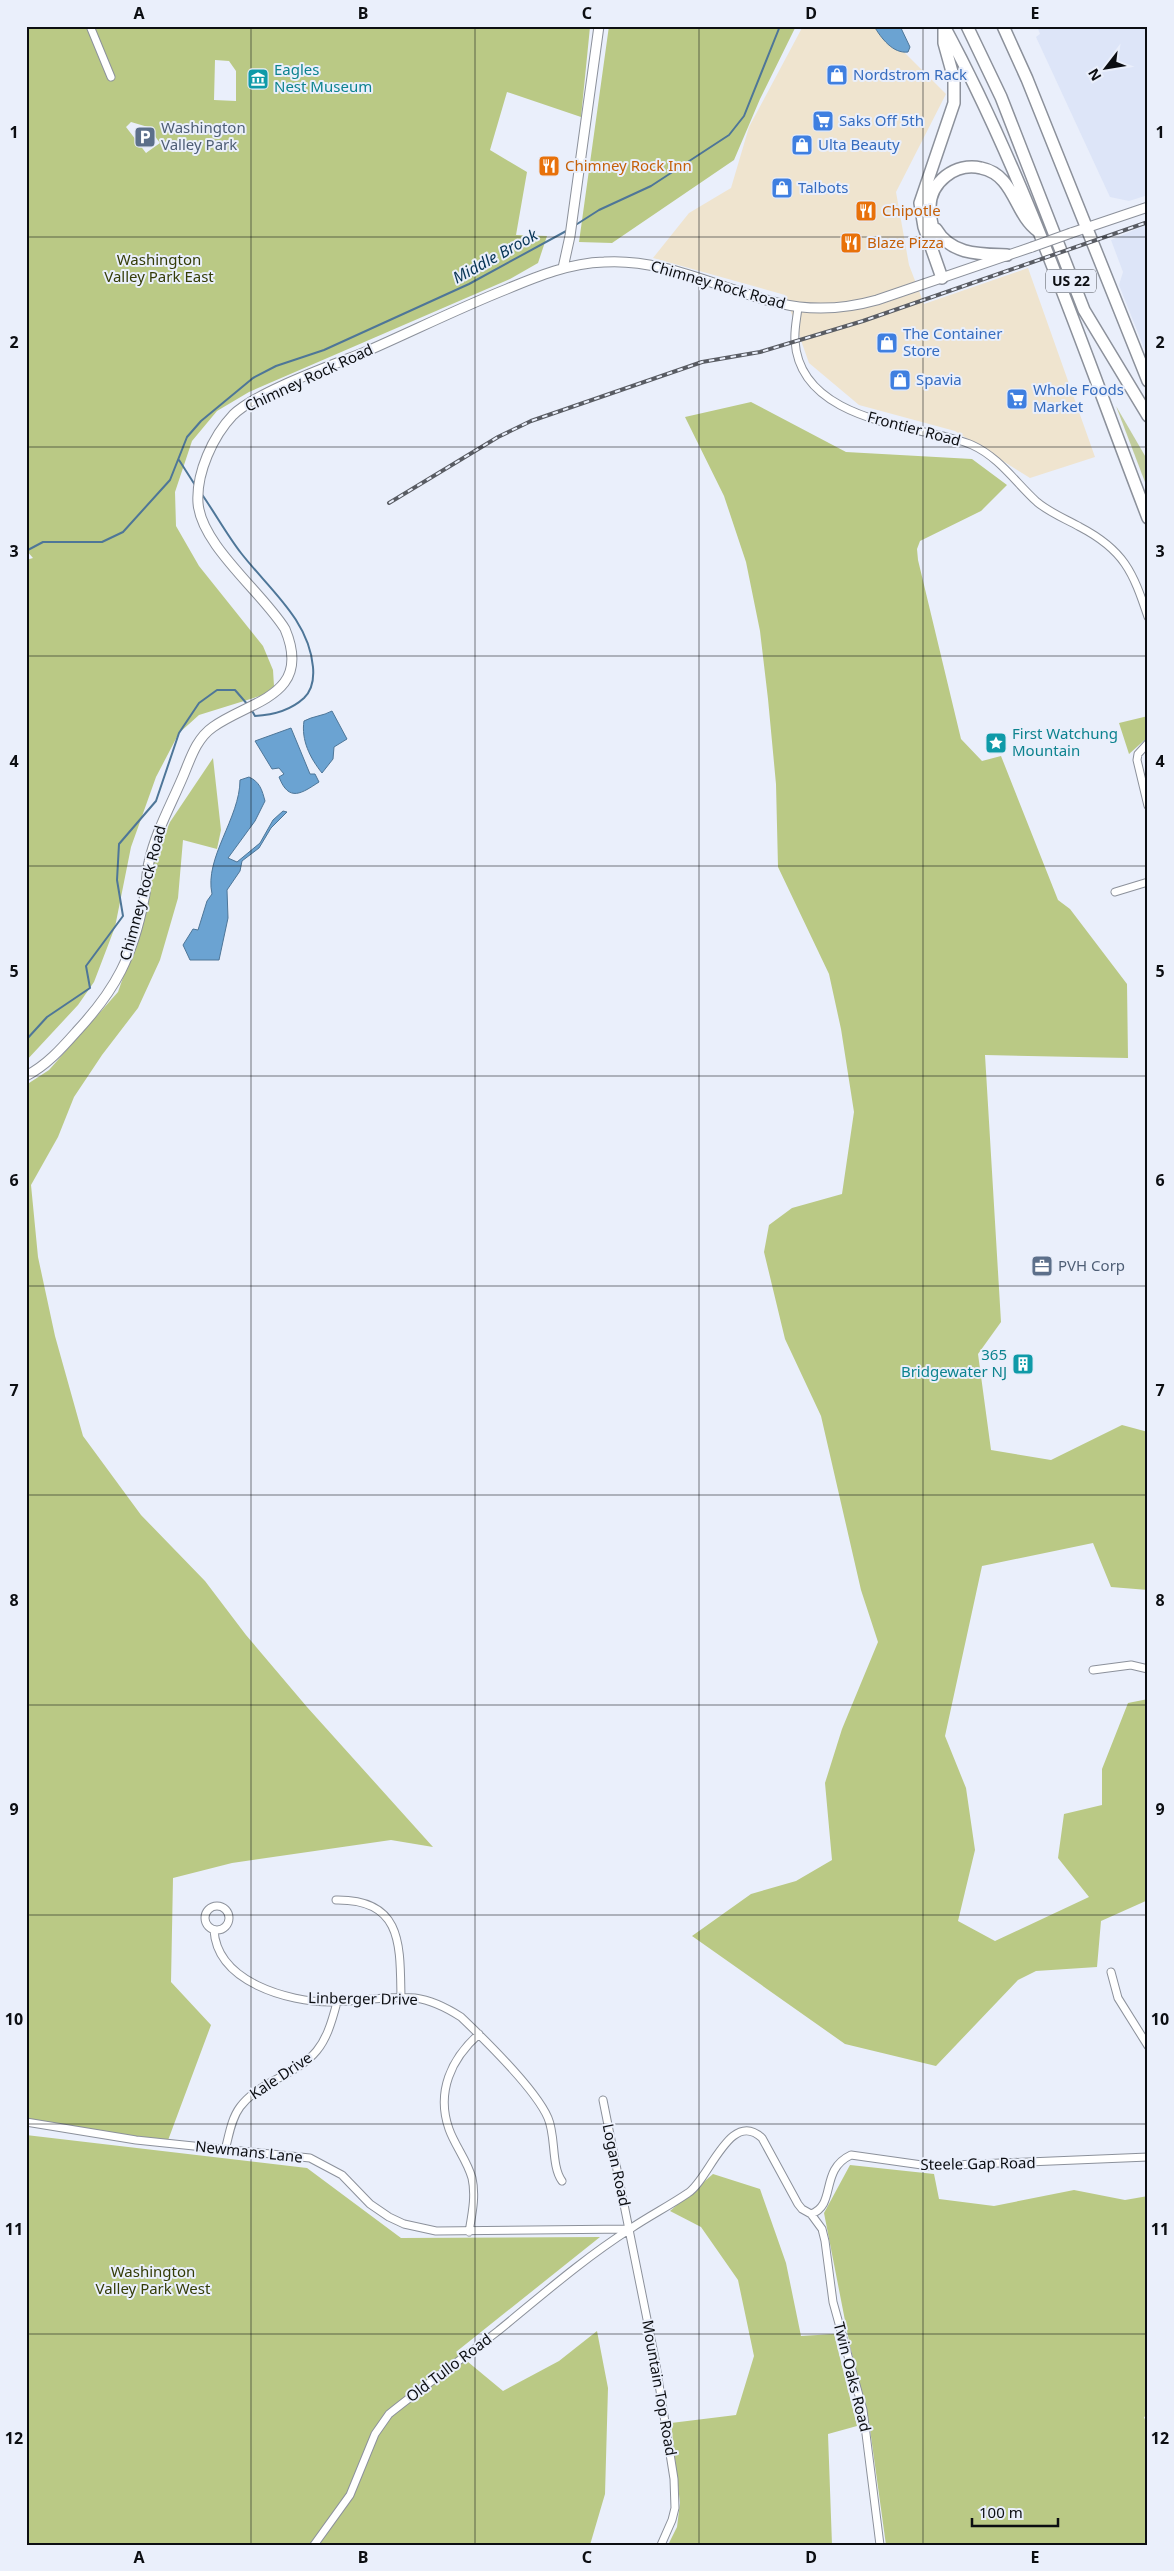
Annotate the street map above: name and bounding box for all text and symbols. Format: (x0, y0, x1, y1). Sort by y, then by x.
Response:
text: A (133, 2, 145, 24)
text: B (358, 2, 368, 24)
text: C (582, 2, 592, 24)
text: D (805, 2, 817, 24)
text: E (1031, 2, 1040, 24)
north arrow (1082, 42, 1132, 92)
place label: Eagles Nest Museum (274, 59, 372, 96)
shop icon: Nordstrom Rack (825, 63, 849, 87)
place label: Nordstrom Rack (853, 64, 967, 84)
text: N (1083, 65, 1106, 85)
museum icon: Eagles Nest Museum (246, 67, 270, 91)
supermarket icon: Saks Off 5th (811, 109, 835, 133)
place label: Saks Off 5th (839, 110, 924, 130)
place label: Washington Valley Park (161, 117, 246, 154)
text: 1 (9, 121, 19, 143)
text: 1 (1155, 121, 1165, 143)
parking icon: Washington Valley Park (133, 125, 157, 149)
shop icon: Ulta Beauty (790, 133, 814, 157)
place label: Ulta Beauty (818, 134, 900, 154)
restaurant icon: Chimney Rock Inn (537, 154, 561, 178)
place label: Chimney Rock Inn (565, 155, 692, 175)
shop icon: Talbots (770, 176, 794, 200)
place label: Talbots (798, 177, 848, 197)
restaurant icon: Chipotle (854, 199, 878, 223)
place label: Chipotle (882, 200, 941, 220)
water label: Middle Brook (449, 223, 542, 288)
restaurant icon: Blaze Pizza (839, 231, 863, 255)
place label: Blaze Pizza (867, 232, 944, 252)
park label: Washington Valley Park East (104, 249, 214, 286)
street label: Chimney Rock Road (649, 255, 788, 313)
road number: US 22 (1046, 270, 1096, 292)
place label: The Container Store (903, 323, 1002, 360)
text: 2 (9, 331, 19, 353)
shop icon: The Container Store (875, 331, 899, 355)
text: 2 (1155, 331, 1165, 353)
street label: Chimney Rock Road (241, 339, 376, 416)
shop icon: Spavia (888, 368, 912, 392)
place label: Spavia (916, 369, 962, 389)
place label: Whole Foods Market (1033, 379, 1124, 416)
supermarket icon: Whole Foods Market (1005, 387, 1029, 411)
street label: Frontier Road (865, 406, 963, 450)
text: 3 (9, 540, 19, 562)
text: 3 (1155, 540, 1165, 562)
place label: First Watchung Mountain (1012, 723, 1118, 760)
place icon: First Watchung Mountain (984, 731, 1008, 755)
text: 4 (9, 750, 19, 772)
text: 4 (1155, 750, 1165, 772)
street label: Chimney Rock Road (114, 823, 170, 963)
text: 5 (9, 960, 19, 982)
text: 5 (1155, 960, 1165, 982)
text: 6 (9, 1169, 19, 1191)
text: 6 (1155, 1169, 1165, 1191)
office icon: PVH Corp (1030, 1254, 1054, 1278)
place label: PVH Corp (1058, 1255, 1125, 1275)
place label: 365 Bridgewater NJ (901, 1344, 1007, 1381)
building icon: 365 Bridgewater NJ (1011, 1352, 1035, 1376)
text: 7 (9, 1379, 19, 1401)
text: 7 (1155, 1379, 1165, 1401)
text: 8 (9, 1589, 19, 1611)
text: 8 (1155, 1589, 1165, 1611)
text: 9 (9, 1798, 19, 1820)
text: 9 (1155, 1798, 1165, 1820)
street label: Linberger Drive (308, 1987, 418, 2009)
text: 10 (5, 2008, 23, 2030)
text: 10 (1151, 2008, 1169, 2030)
street label: Kale Drive (245, 2047, 315, 2103)
street label: Logan Road (598, 2122, 635, 2208)
street label: Newmans Lane (194, 2135, 304, 2167)
street label: Steele Gap Road (920, 2152, 1036, 2174)
text: 11 (5, 2218, 23, 2240)
text: 11 (1151, 2218, 1169, 2240)
park label: Washington Valley Park West (96, 2261, 211, 2298)
street label: Mountain Top Road (638, 2318, 682, 2457)
street label: Twin Oaks Road (830, 2320, 876, 2434)
street label: Old Tullo Road (402, 2328, 495, 2406)
text: 12 (5, 2427, 23, 2449)
text: 12 (1151, 2427, 1169, 2449)
scale bar (972, 2496, 1058, 2528)
text: 100 m (979, 2502, 1023, 2522)
text: A (133, 2546, 145, 2568)
text: B (358, 2546, 368, 2568)
text: C (582, 2546, 592, 2568)
text: D (805, 2546, 817, 2568)
text: E (1031, 2546, 1040, 2568)

